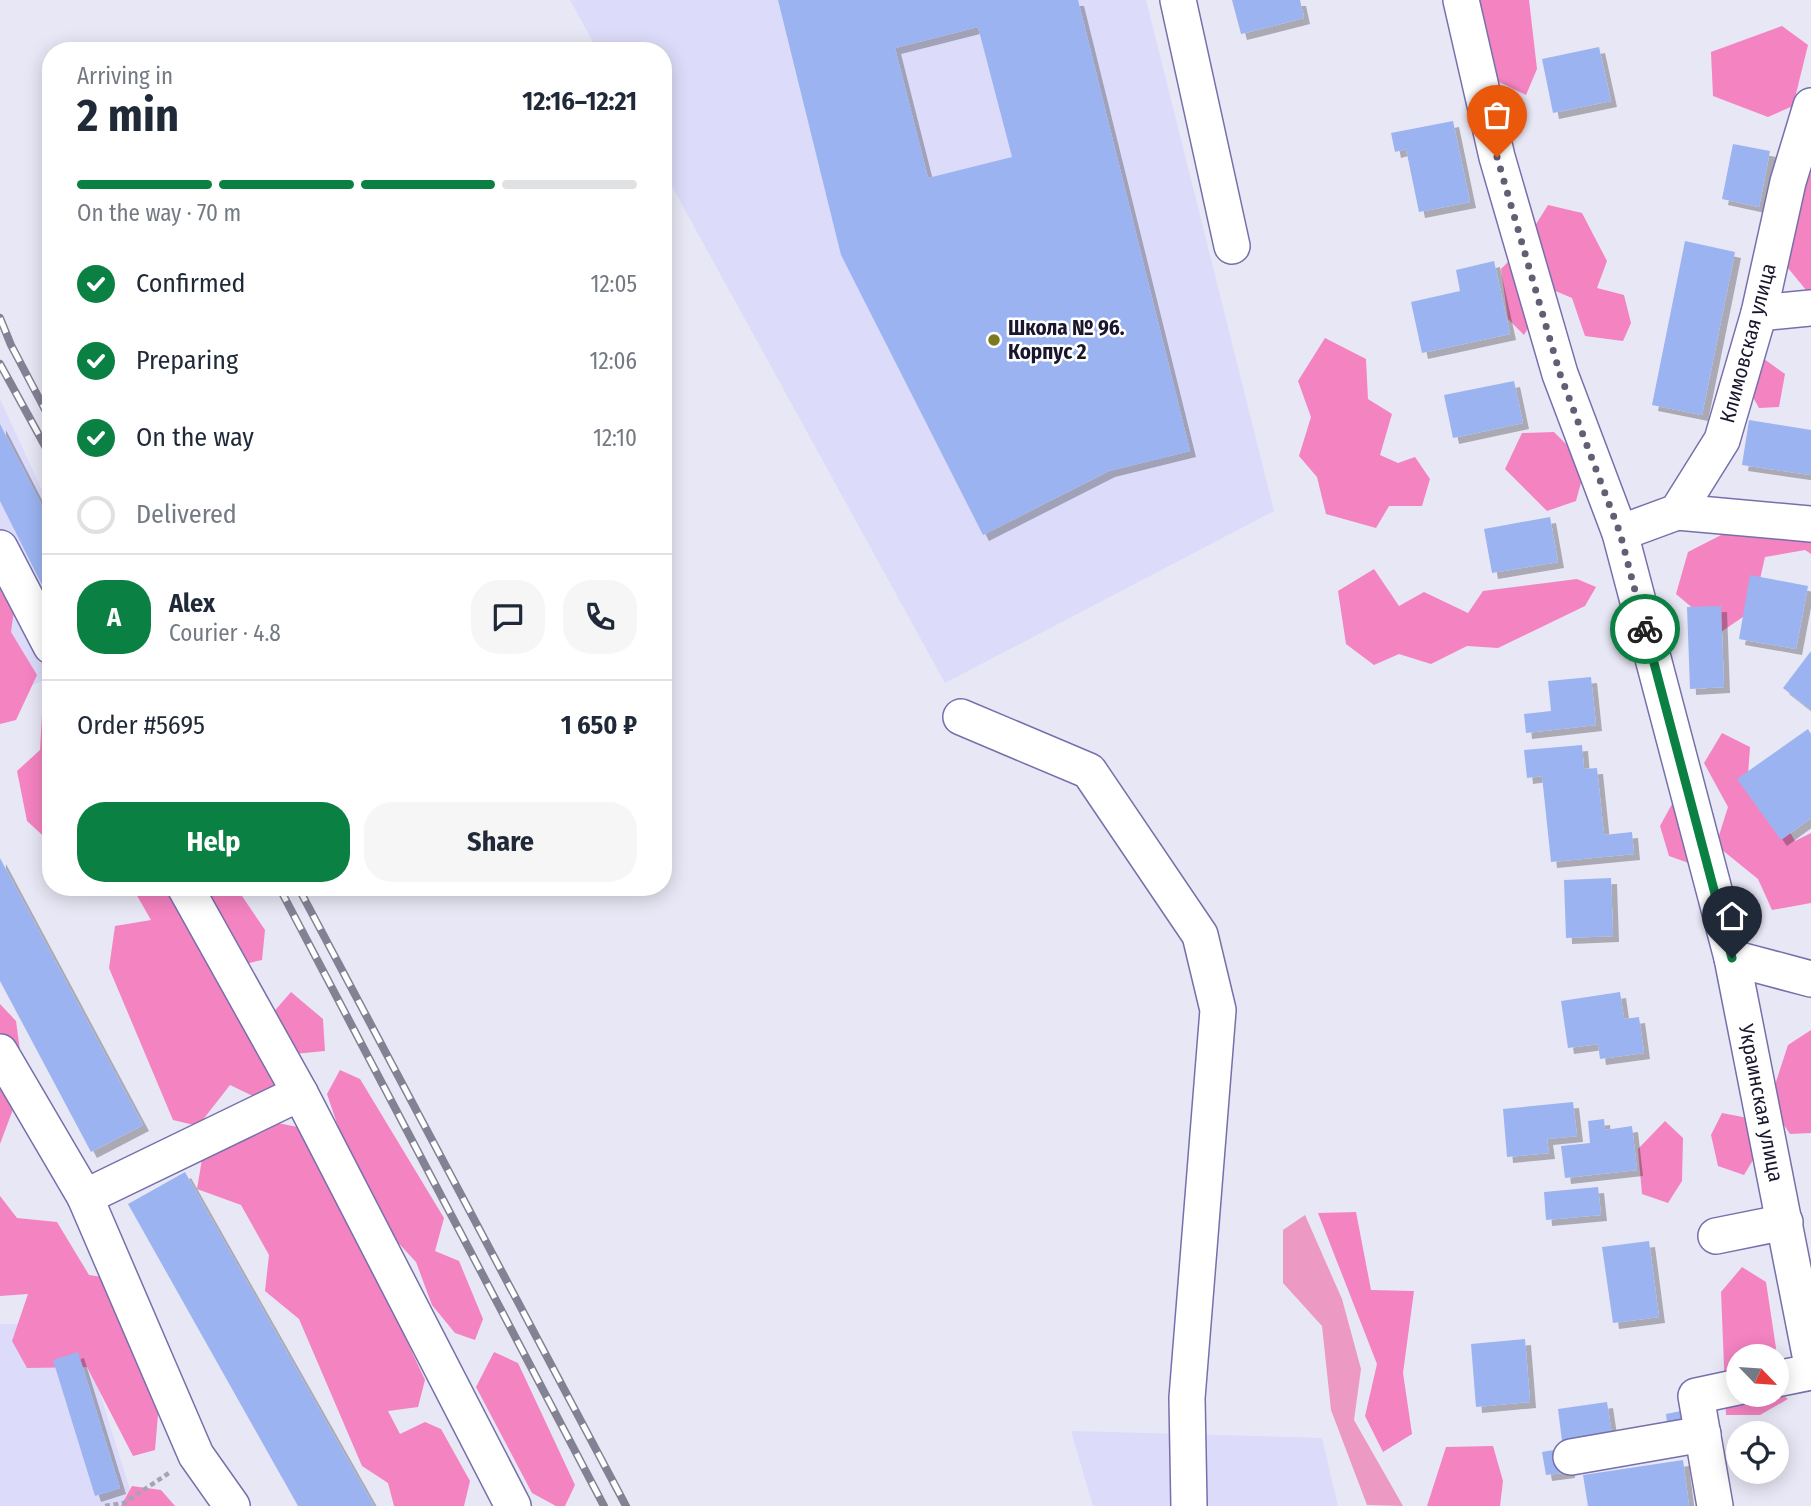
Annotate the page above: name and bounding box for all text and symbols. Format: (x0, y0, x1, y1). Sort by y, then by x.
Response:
text: Arriving in (77, 62, 173, 90)
pin (1467, 85, 1527, 157)
text: 12:16–12:21 (522, 86, 637, 117)
text: 2 min (77, 88, 179, 143)
icon: bag (1478, 96, 1516, 134)
text: On the way · 70 m (77, 199, 241, 227)
street label: Климовская улица (1714, 260, 1782, 426)
icon: check (77, 265, 115, 303)
text: Confirmed (136, 268, 246, 299)
text: 12:05 (590, 270, 637, 298)
place label: Школа № 96. Корпус 2 (1008, 315, 1125, 365)
marker: Школа № 96. Корпус 2 (986, 332, 1002, 348)
icon: check (77, 342, 115, 380)
text: Preparing (136, 345, 238, 376)
text: 12:06 (590, 347, 637, 375)
icon: check (77, 419, 115, 457)
text: On the way (136, 422, 254, 453)
text: 12:10 (593, 424, 637, 452)
text: Delivered (136, 499, 237, 530)
button: chat (471, 580, 545, 654)
button: phone (563, 580, 637, 654)
text: Alex (169, 588, 215, 619)
courier (1610, 594, 1680, 664)
text: A (107, 602, 121, 633)
icon: bike (1626, 610, 1664, 648)
text: Courier · 4.8 (169, 619, 281, 647)
text: Order #5695 (77, 710, 205, 741)
text: 1 650 ₽ (561, 710, 637, 741)
button: Help (77, 802, 350, 882)
button: Share (364, 802, 637, 882)
pin (1702, 886, 1762, 958)
icon: home (1713, 897, 1751, 935)
street label: Украинская улица (1733, 1021, 1789, 1184)
north arrow (1726, 1344, 1788, 1407)
map controls (1726, 1344, 1789, 1484)
button: locate (1726, 1421, 1789, 1484)

